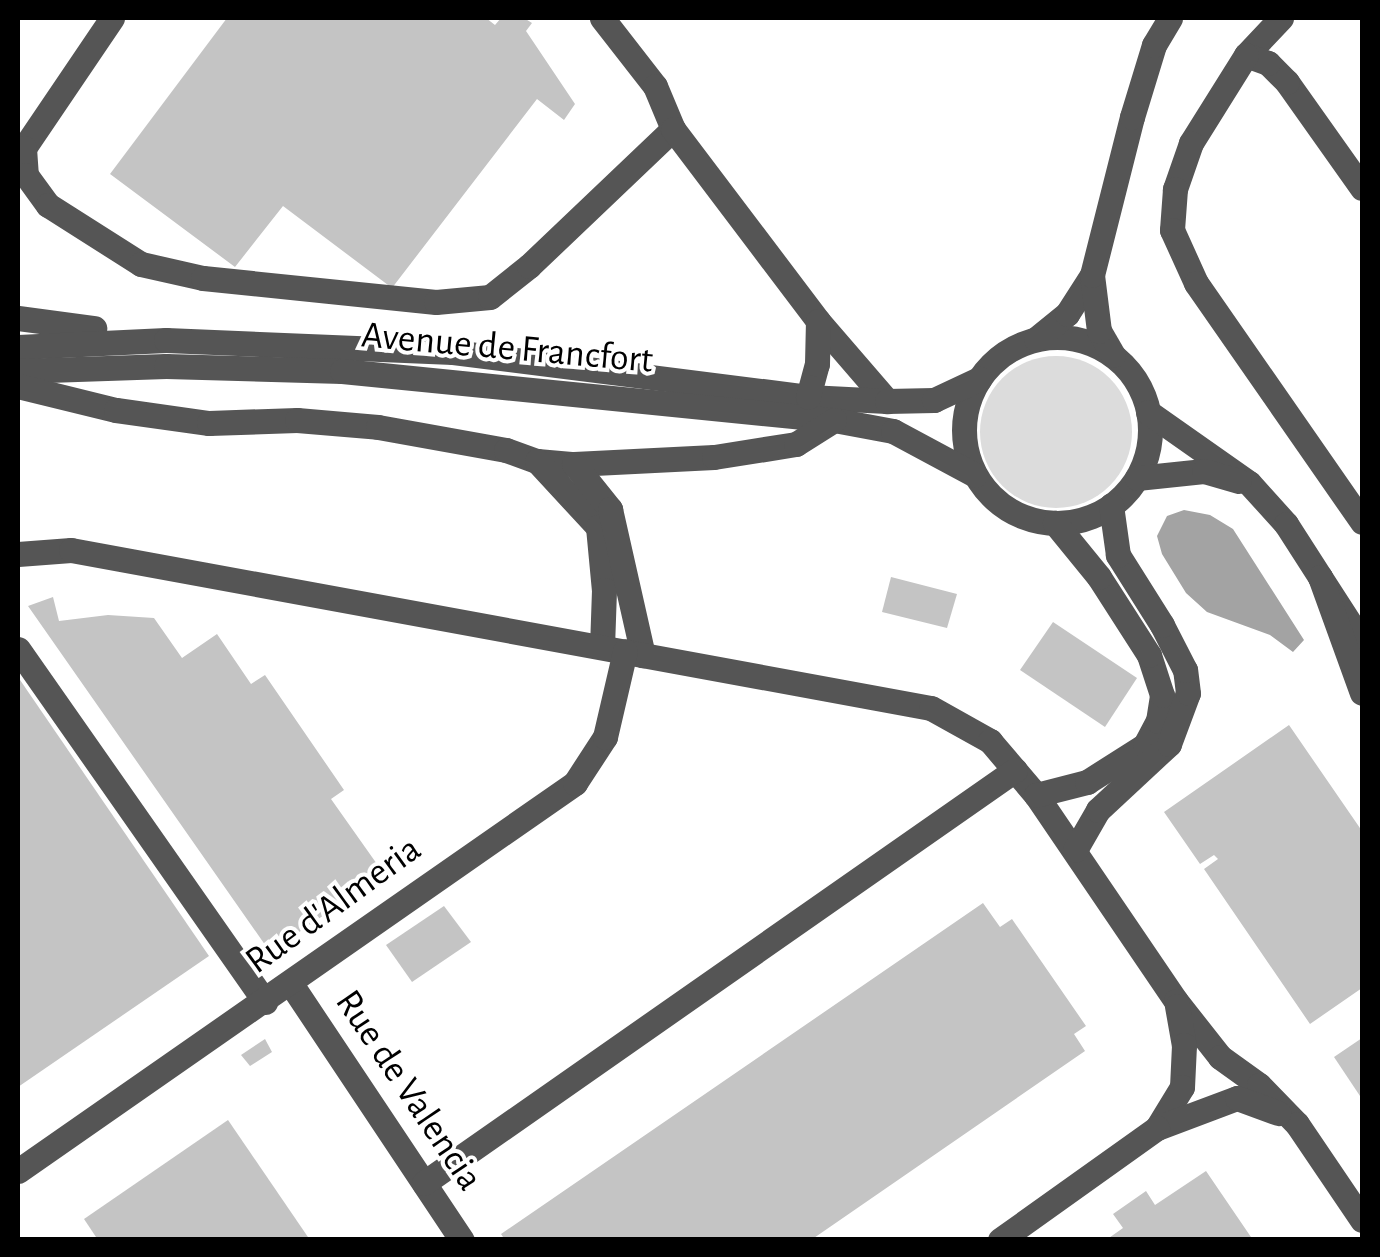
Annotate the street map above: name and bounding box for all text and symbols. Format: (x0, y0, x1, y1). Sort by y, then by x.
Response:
street label: Avenue de Francfort (359, 314, 655, 384)
street label: Rue d'Almeria (237, 827, 431, 985)
street label: Rue de Valencia (324, 982, 492, 1200)

